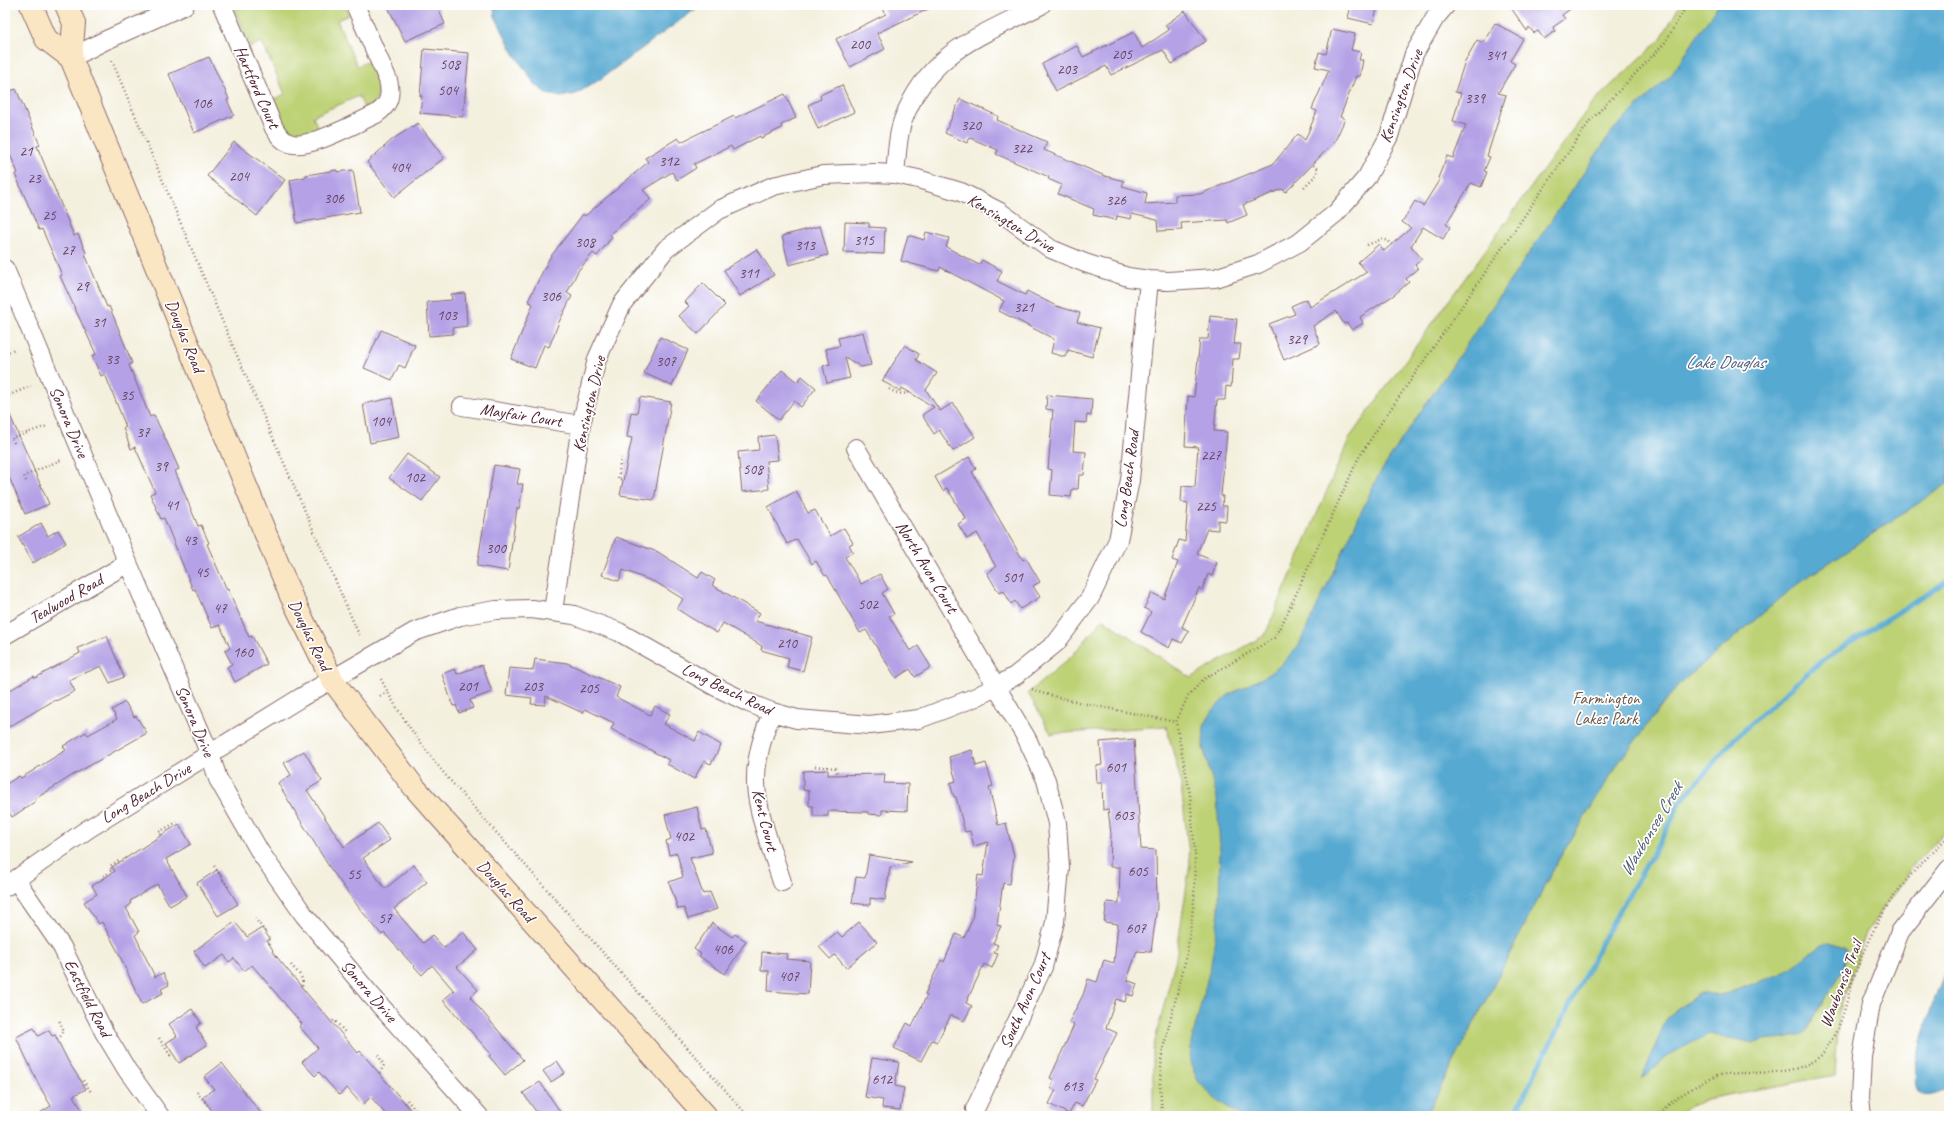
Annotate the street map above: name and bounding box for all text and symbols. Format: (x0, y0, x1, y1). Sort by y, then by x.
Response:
house number: 200 (850, 35, 871, 54)
street label: Hartford Court (229, 42, 286, 134)
house number: 205 (1112, 45, 1133, 64)
street label: Kensington Drive (1374, 45, 1428, 145)
house number: 341 (1486, 46, 1507, 65)
house number: 508 (440, 55, 461, 74)
house number: 203 (1057, 60, 1078, 79)
house number: 504 (438, 81, 459, 100)
house number: 339 (1465, 89, 1486, 108)
house number: 106 (192, 94, 213, 113)
house number: 320 (961, 116, 982, 135)
house number: 322 (1012, 139, 1033, 158)
house number: 21 (19, 142, 34, 161)
house number: 312 (659, 152, 680, 171)
house number: 404 (390, 158, 411, 177)
house number: 204 (229, 167, 250, 186)
house number: 23 (27, 169, 42, 188)
house number: 306 (324, 189, 345, 208)
street label: Kensington Drive (964, 189, 1059, 258)
house number: 326 (1106, 191, 1127, 210)
house number: 25 (42, 206, 57, 225)
house number: 315 (854, 231, 875, 250)
house number: 308 (575, 233, 596, 252)
house number: 313 (795, 236, 816, 255)
house number: 27 (61, 241, 76, 260)
house number: 311 (739, 264, 760, 283)
house number: 29 (75, 277, 90, 296)
house number: 306 (541, 287, 562, 306)
street label: Douglas Road (161, 297, 210, 378)
house number: 321 (1014, 298, 1035, 317)
house number: 103 (437, 306, 458, 325)
house number: 31 (92, 313, 107, 332)
house number: 329 (1287, 330, 1308, 349)
house number: 33 (105, 350, 120, 369)
water label: Lake Douglas (1686, 351, 1768, 373)
house number: 307 (656, 352, 677, 371)
street label: Kensington Drive (568, 353, 611, 454)
street label: Sonora Drive (45, 383, 94, 462)
house number: 35 (120, 386, 135, 405)
street label: Mayfair Court (479, 398, 566, 432)
house number: 104 (371, 412, 392, 431)
house number: 37 (136, 423, 151, 442)
street label: Long Beach Road (1110, 426, 1145, 529)
house number: 227 (1201, 446, 1222, 465)
house number: 39 (154, 457, 169, 476)
house number: 508 (743, 460, 764, 479)
house number: 102 (405, 468, 426, 487)
house number: 41 (165, 496, 180, 515)
house number: 225 (1196, 497, 1217, 516)
street label: North Avon Court (891, 517, 964, 619)
house number: 43 (183, 531, 198, 550)
house number: 300 (486, 539, 507, 558)
house number: 45 (195, 563, 210, 582)
street label: Tealwood Road (25, 568, 109, 629)
house number: 501 (1003, 568, 1024, 587)
house number: 502 (858, 595, 879, 614)
street label: Douglas Road (284, 596, 337, 676)
house number: 47 (213, 599, 228, 618)
house number: 210 (777, 634, 798, 653)
house number: 160 (233, 643, 254, 662)
street label: Long Beach Road (678, 658, 779, 721)
house number: 201 (458, 677, 479, 696)
house number: 203 (523, 677, 544, 696)
house number: 205 (579, 679, 600, 698)
street label: Sonora Drive (171, 682, 220, 761)
park label: Farmington Lakes Park (1572, 688, 1641, 729)
street label: Long Beach Drive (97, 757, 196, 828)
house number: 601 (1106, 758, 1127, 777)
water label: Waubonsee Creek (1614, 775, 1689, 880)
street label: Kent Court (747, 787, 783, 855)
house number: 603 (1114, 806, 1135, 825)
house number: 402 (674, 827, 695, 846)
street label: Douglas Road (473, 856, 541, 928)
house number: 605 (1128, 862, 1149, 881)
house number: 55 (347, 865, 362, 884)
house number: 57 (378, 909, 393, 928)
house number: 607 (1126, 919, 1147, 938)
street label: Waubonsie Trail (1815, 935, 1868, 1030)
house number: 406 (713, 940, 734, 959)
street label: South Avon Court (995, 948, 1056, 1052)
street label: Eastfield Road (60, 956, 118, 1043)
street label: Sonora Drive (336, 956, 403, 1027)
house number: 407 (779, 967, 800, 986)
house number: 612 (872, 1070, 893, 1089)
house number: 613 (1063, 1077, 1084, 1096)

